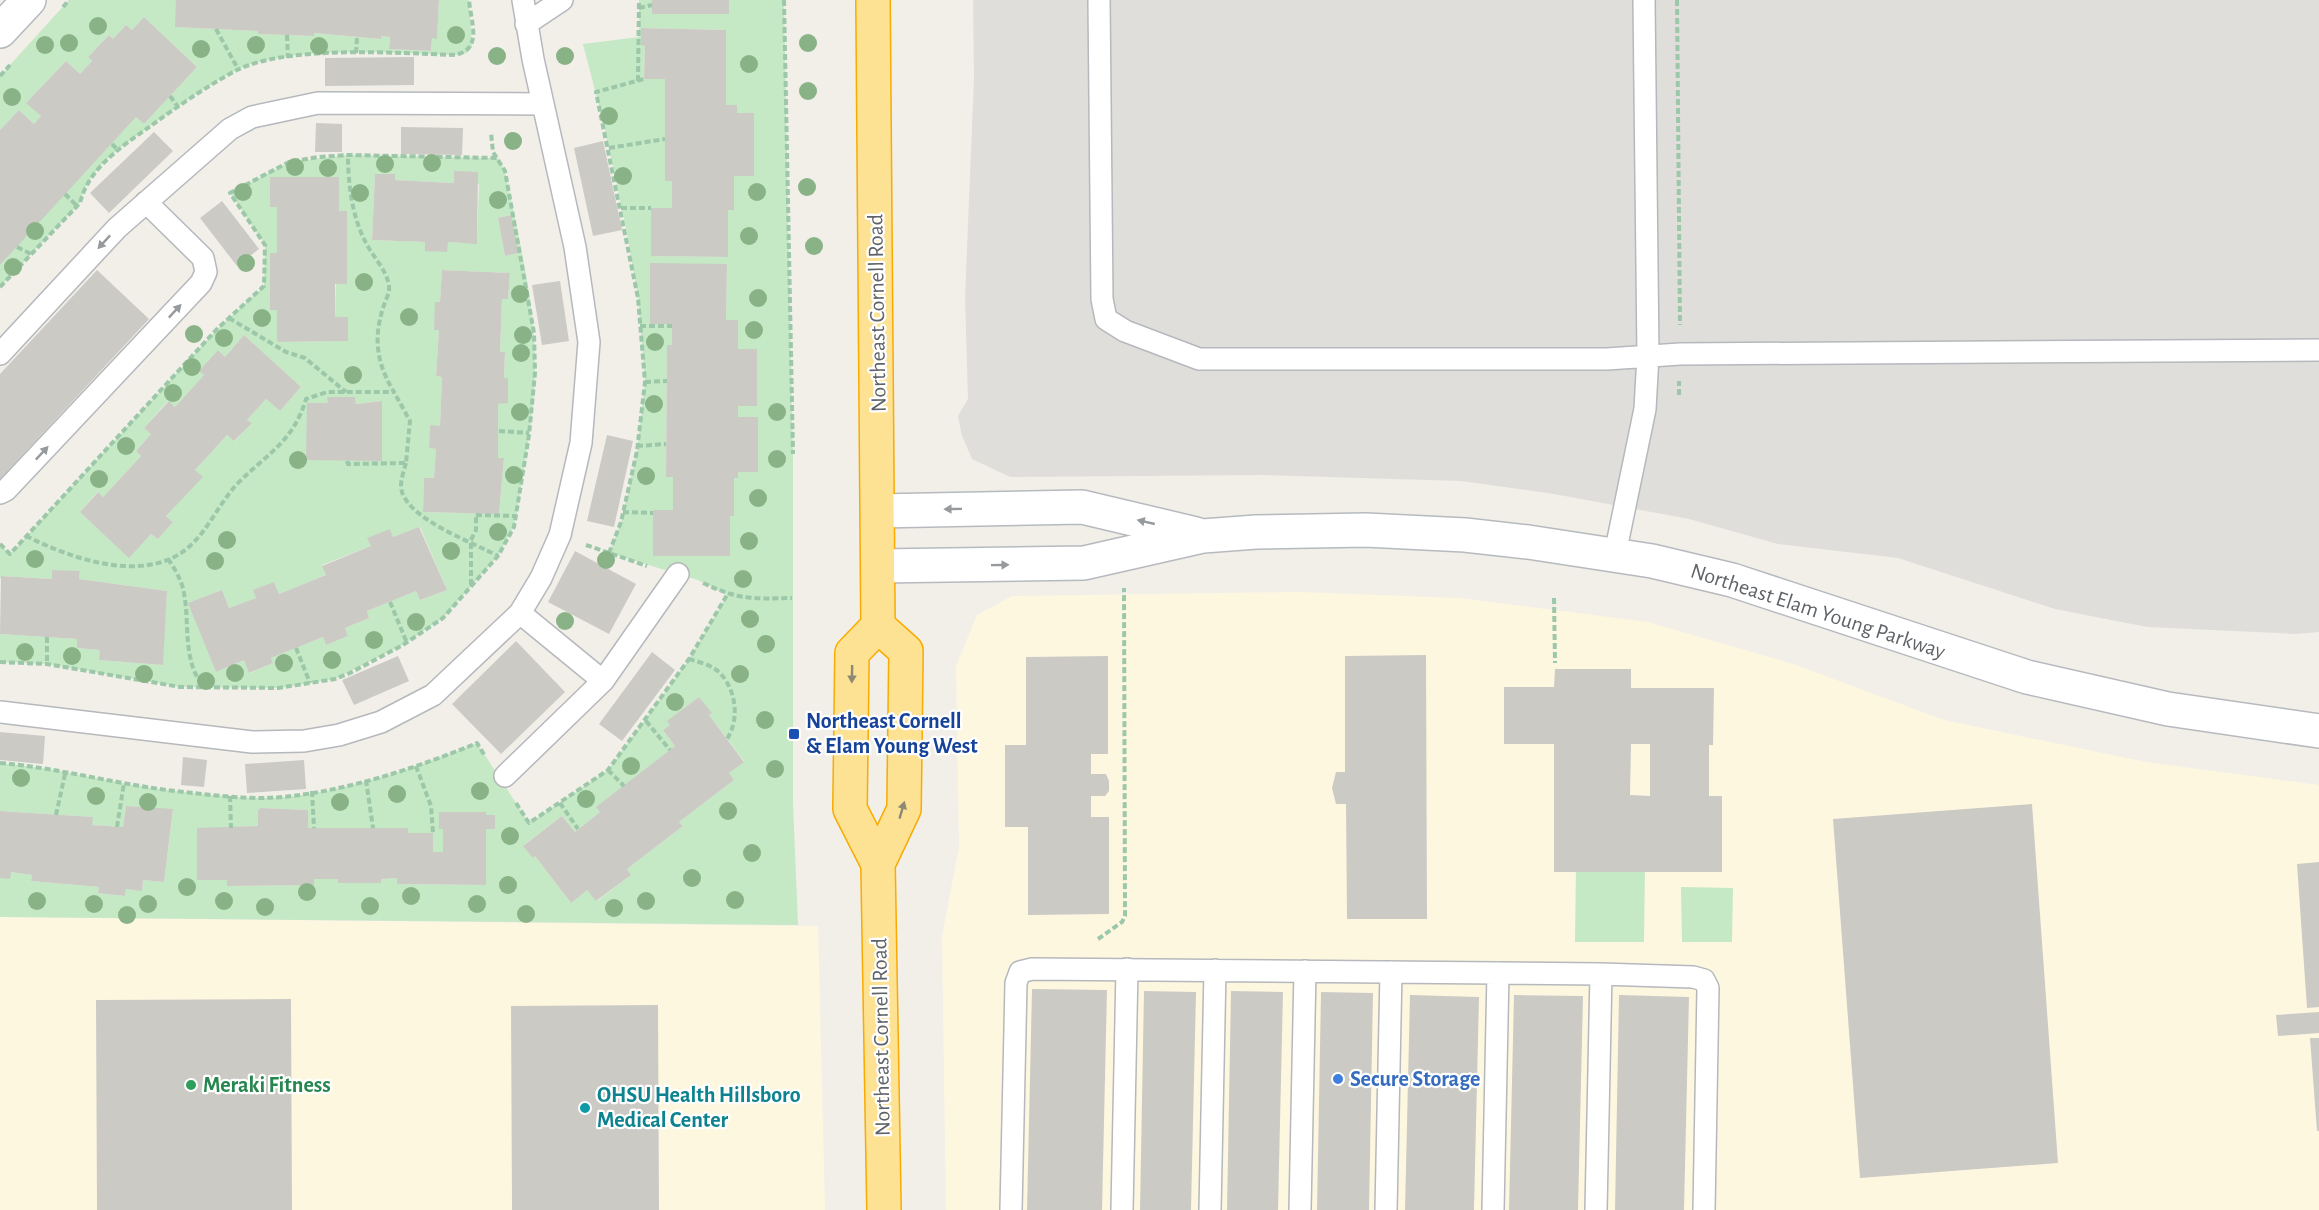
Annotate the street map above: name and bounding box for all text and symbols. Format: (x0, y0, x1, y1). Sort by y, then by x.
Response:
street label: Northeast Cornell Road (864, 214, 890, 412)
one-way arrow (98, 234, 111, 249)
one-way arrow (168, 303, 182, 318)
one-way arrow (34, 446, 48, 460)
one-way arrow (944, 504, 963, 513)
one-way arrow (1137, 517, 1155, 527)
street label: Northeast Elam Young Parkway (1688, 559, 1949, 663)
one-way arrow (990, 560, 1009, 570)
one-way arrow (847, 664, 857, 683)
place label: Northeast Cornell & Elam Young West (806, 710, 978, 757)
marker: Northeast Cornell & Elam Young West (787, 727, 801, 741)
one-way arrow (897, 801, 907, 820)
street label: Northeast Cornell Road (868, 938, 894, 1136)
place label: Secure Storage (1350, 1068, 1480, 1090)
marker: Secure Storage (1331, 1072, 1345, 1086)
place label: Meraki Fitness (203, 1074, 331, 1096)
marker: Meraki Fitness (184, 1078, 198, 1092)
place label: OHSU Health Hillsboro Medical Center (597, 1084, 801, 1131)
marker: OHSU Health Hillsboro Medical Center (578, 1101, 592, 1115)

